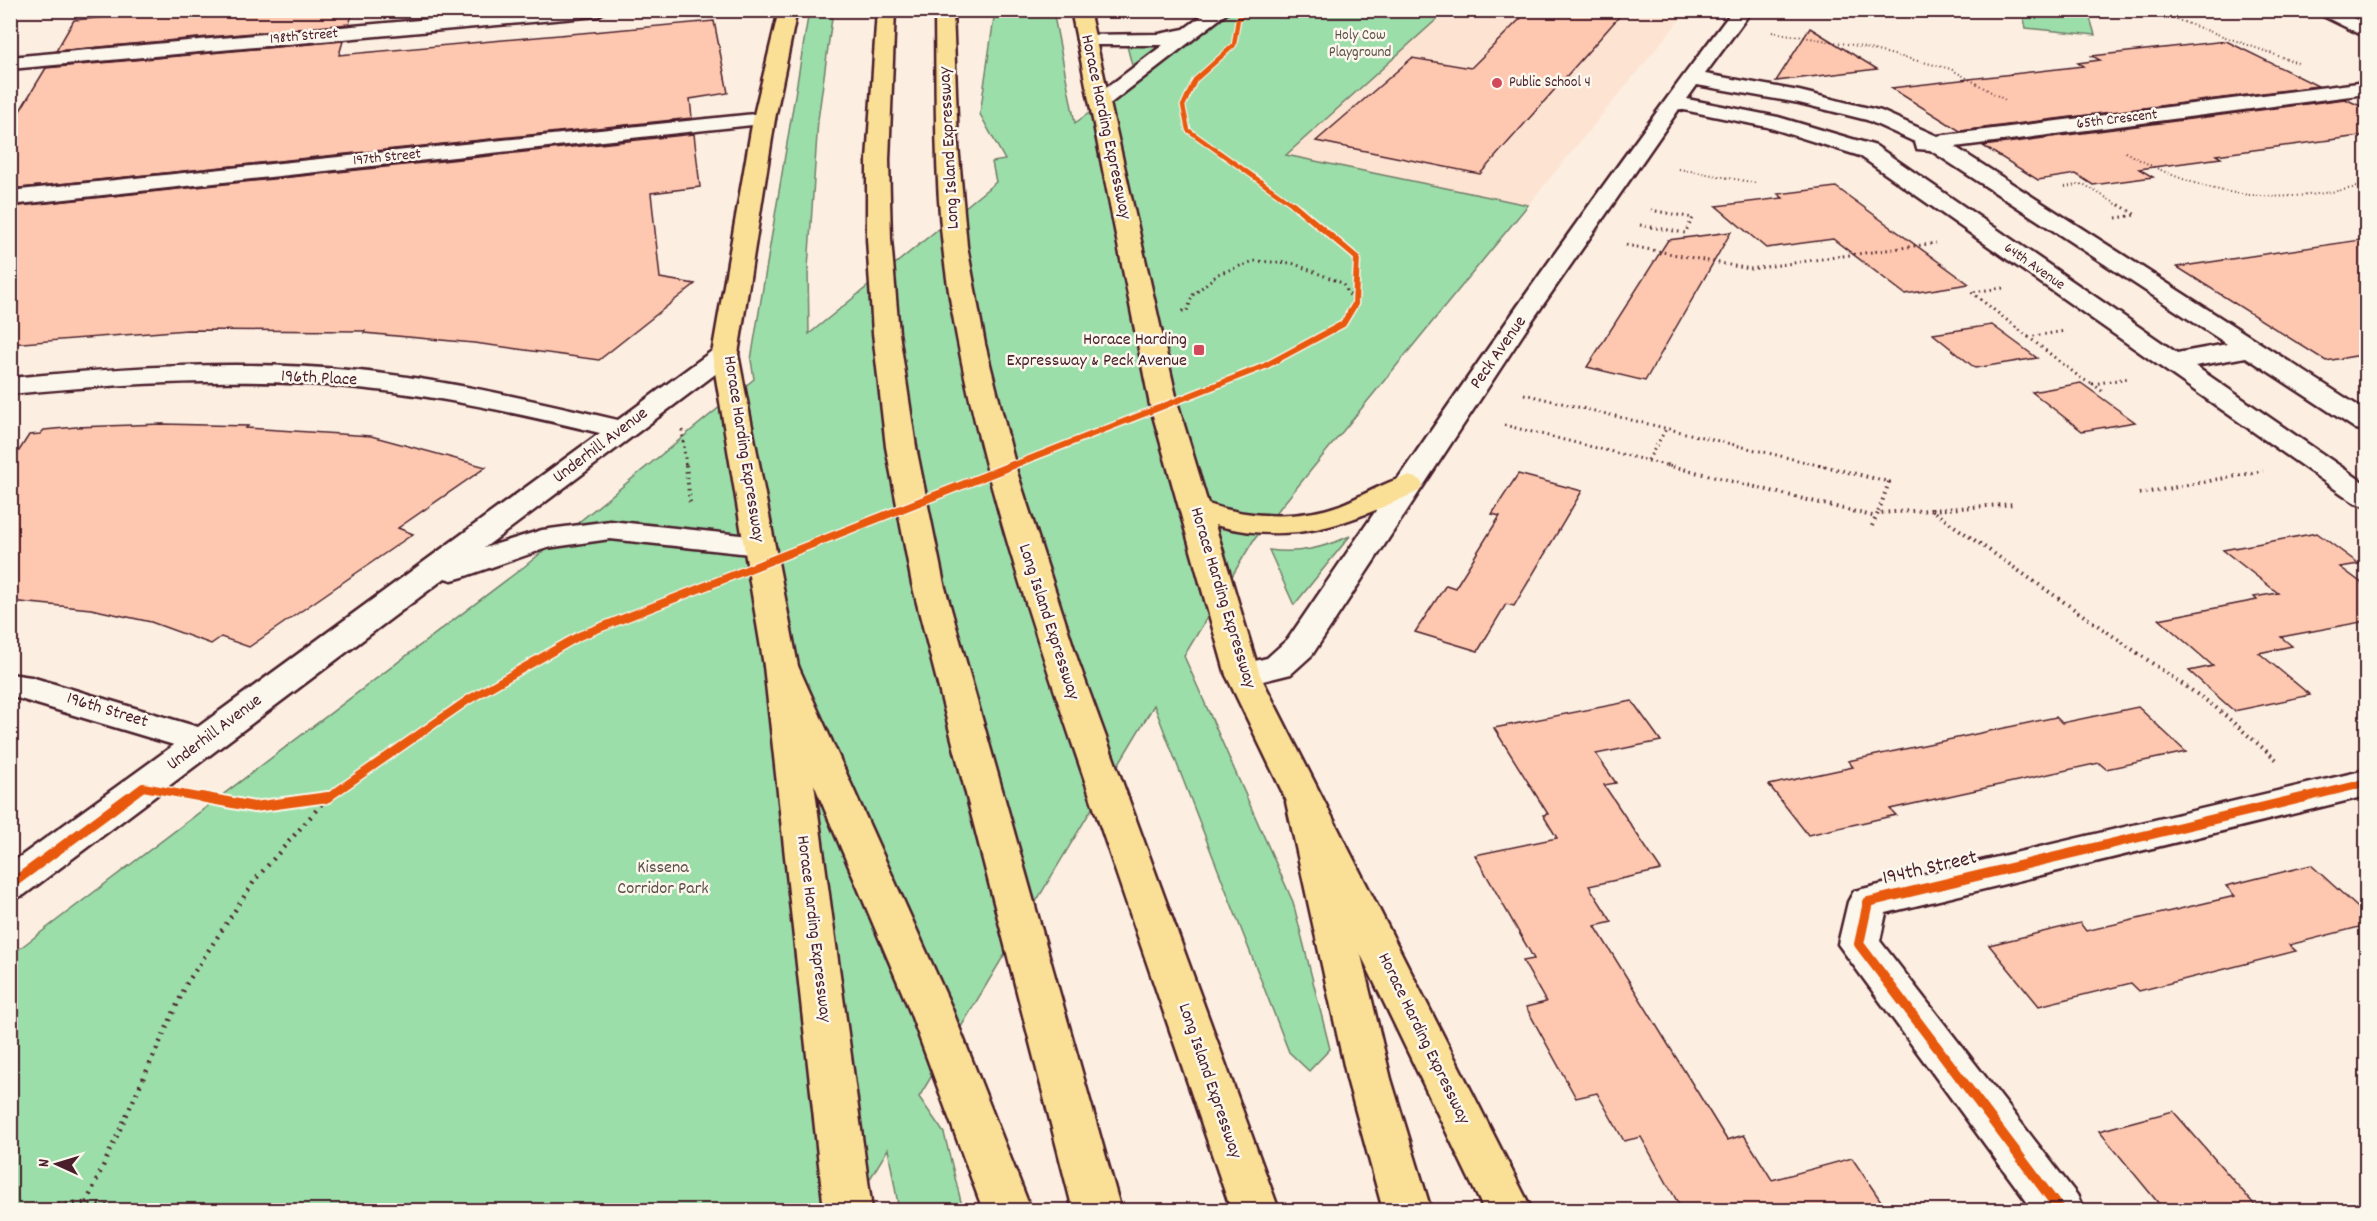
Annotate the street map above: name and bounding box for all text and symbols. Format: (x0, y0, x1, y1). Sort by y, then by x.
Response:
street label: 198th Street (269, 23, 340, 51)
park label: Holy Cow Playground (1329, 25, 1391, 64)
street label: Horace Harding Expressway (1073, 32, 1137, 222)
street label: Long Island Expressway (933, 65, 967, 230)
place label: Public School 4 (1509, 72, 1591, 94)
marker: Public School 4 (1490, 76, 1504, 90)
street label: 65th Crescent (2075, 104, 2159, 136)
street label: 197th Street (352, 143, 423, 173)
street label: 64th Avenue (1999, 238, 2069, 296)
street label: Peck Avenue (1465, 311, 1533, 395)
place label: Horace Harding Expressway & Peck Avenue (1007, 328, 1187, 374)
marker: Horace Harding Expressway & Peck Avenue (1192, 343, 1206, 357)
street label: Horace Harding Expressway (716, 354, 770, 545)
street label: 196th Place (280, 365, 358, 393)
street label: Underhill Avenue (548, 402, 654, 490)
street label: Horace Harding Expressway (1183, 504, 1262, 692)
street label: Long Island Expressway (1011, 541, 1085, 704)
street label: 196th Street (63, 687, 151, 735)
street label: Underhill Avenue (162, 689, 268, 777)
street label: Horace Harding Expressway (789, 834, 837, 1025)
street label: 194th Street (1880, 844, 1980, 894)
park label: Kissena Corridor Park (617, 856, 709, 902)
street label: Horace Harding Expressway (1371, 949, 1476, 1130)
street label: Long Island Expressway (1171, 1000, 1248, 1163)
north arrow (27, 1134, 87, 1194)
text: N (33, 1158, 56, 1168)

